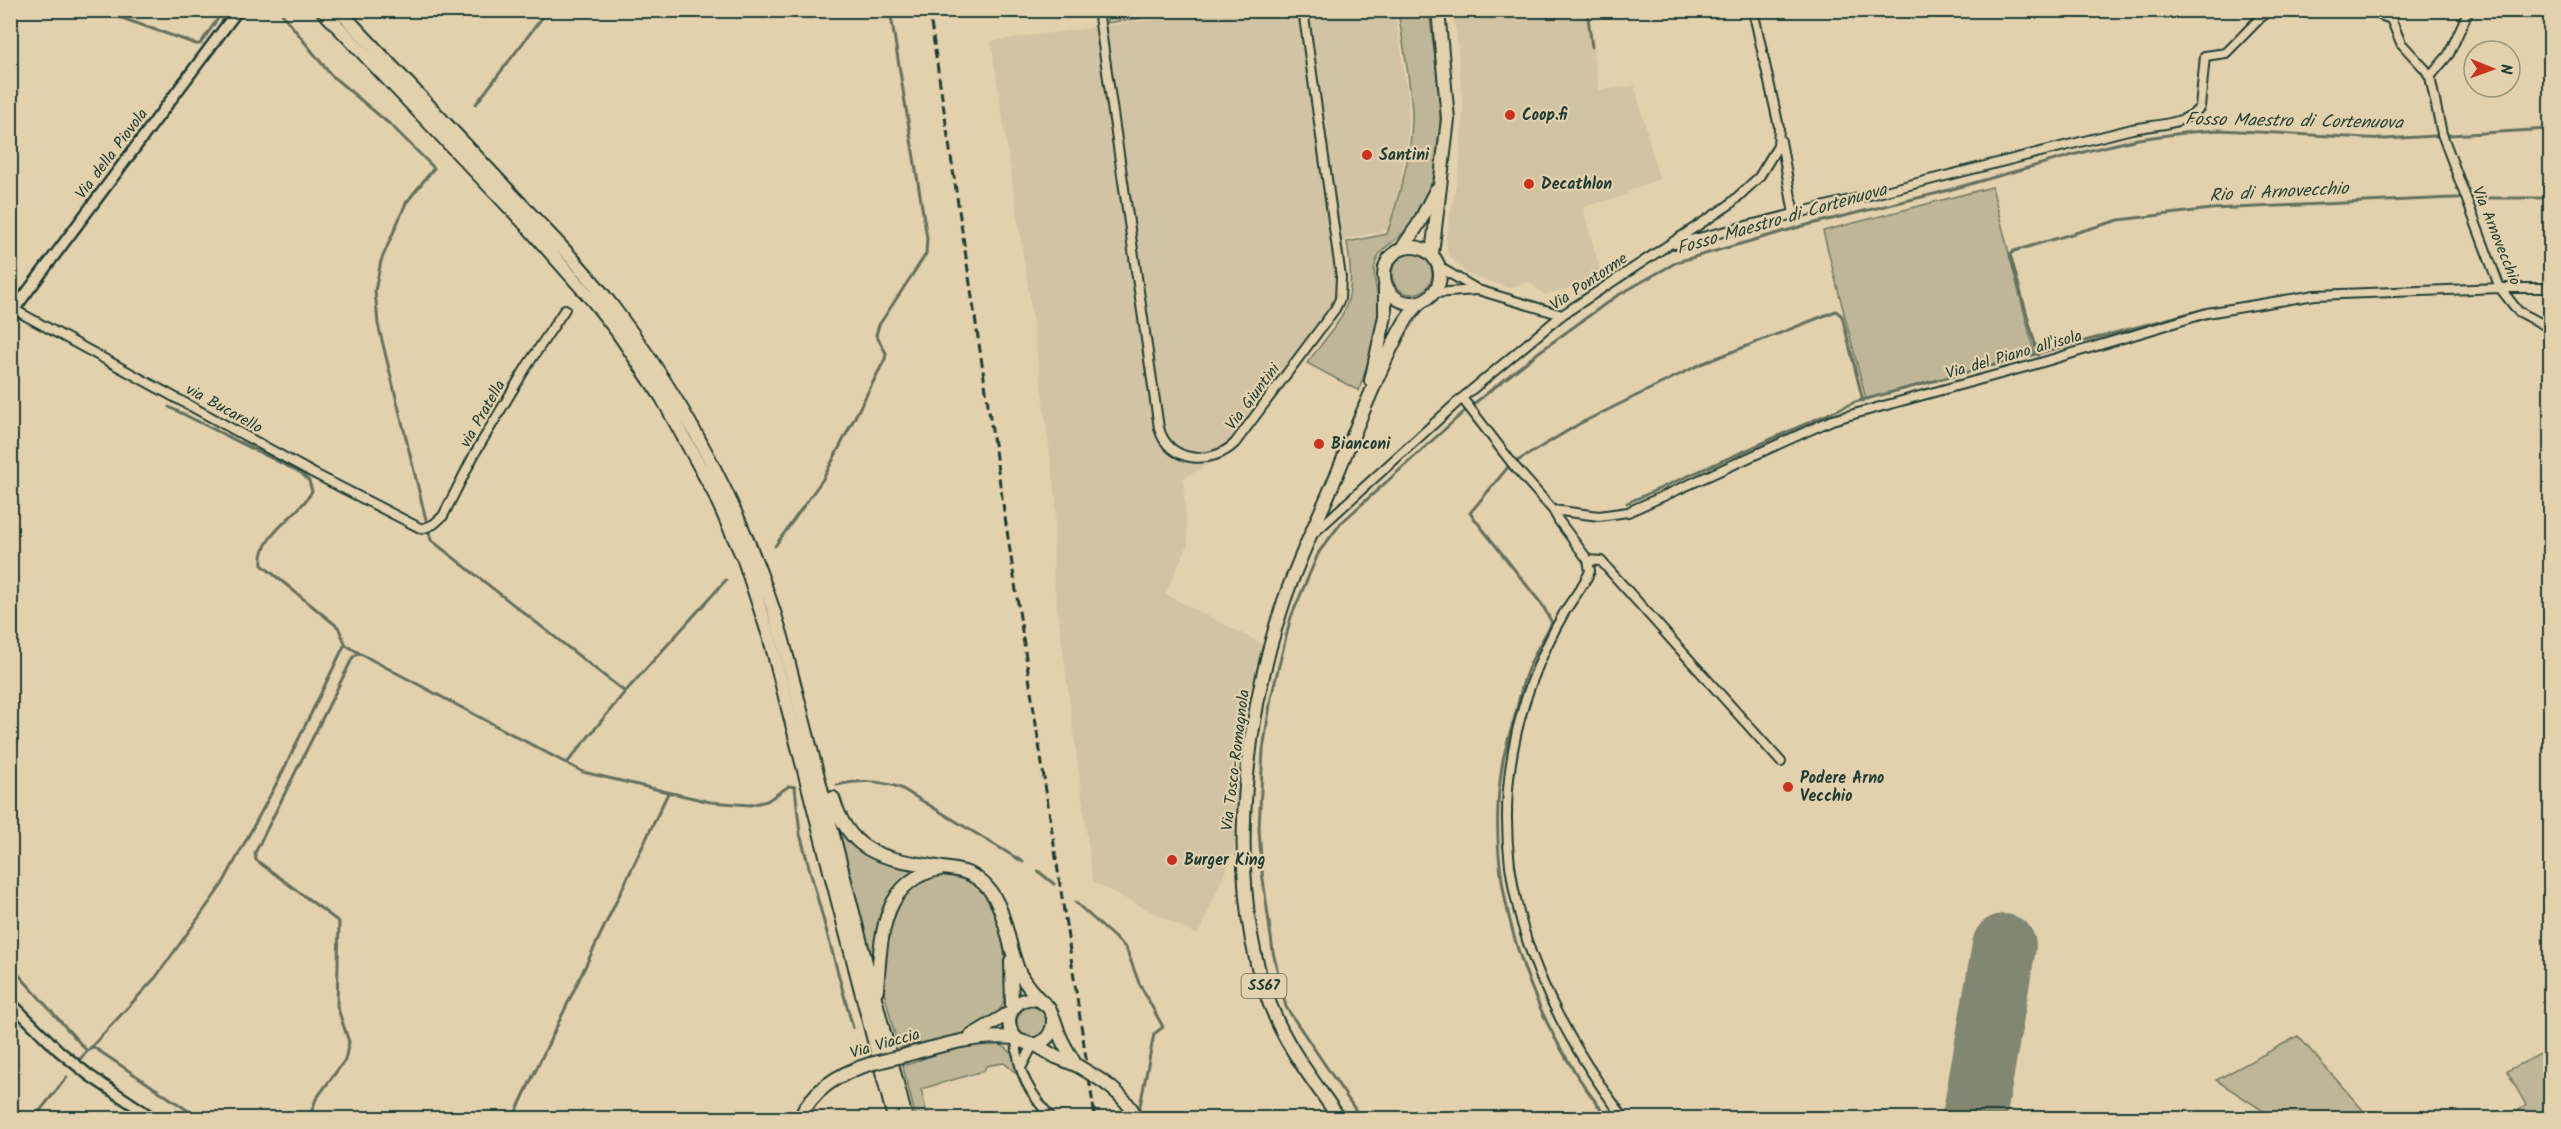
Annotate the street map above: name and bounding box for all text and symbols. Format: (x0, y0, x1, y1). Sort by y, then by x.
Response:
north arrow (2462, 39, 2522, 99)
text: N (2493, 64, 2518, 75)
street label: Via della Piovola (69, 103, 155, 205)
place label: Coop.fi (1522, 103, 1568, 128)
water label: Fosso Maestro di Cortenuova (2185, 106, 2405, 138)
marker: Coop.fi (1503, 108, 1517, 122)
place label: Santini (1379, 143, 1430, 168)
marker: Santini (1360, 148, 1374, 162)
place label: Decathlon (1541, 172, 1612, 197)
water label: Rio di Arnovecchio (2209, 175, 2351, 211)
water label: Fosso Maestro di Cortenuova (1673, 176, 1892, 264)
marker: Decathlon (1522, 177, 1536, 191)
street label: Via Arnovecchio (2465, 183, 2527, 289)
street label: Via Pontorme (1545, 247, 1633, 317)
street label: Via del Piano all'isola (1943, 324, 2085, 386)
street label: Via Giuntini (1219, 357, 1287, 436)
street label: via Pratella (453, 375, 513, 453)
street label: via Bucarello (181, 378, 267, 440)
place label: Bianconi (1331, 432, 1391, 457)
marker: Bianconi (1312, 437, 1326, 451)
street label: Via Tosco-Romagnola (1215, 688, 1257, 832)
place label: Podere Arno Vecchio (1800, 766, 1884, 809)
marker: Podere Arno Vecchio (1781, 780, 1795, 794)
place label: Burger King (1184, 848, 1265, 873)
marker: Burger King (1165, 853, 1179, 867)
road number: SS67 (1242, 974, 1286, 998)
street label: Via Viaccia (847, 1022, 923, 1066)

